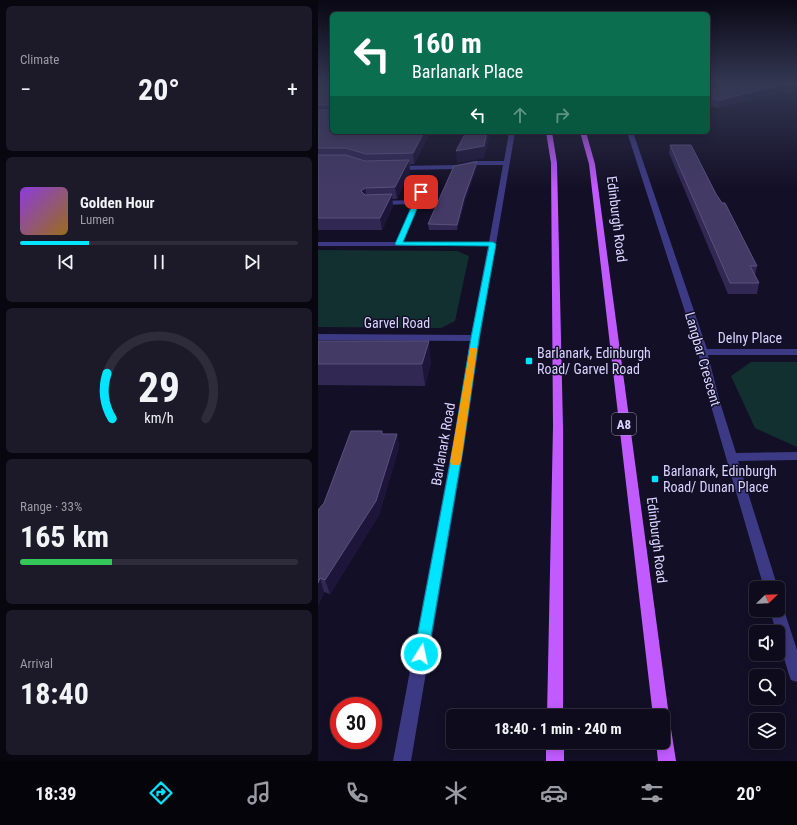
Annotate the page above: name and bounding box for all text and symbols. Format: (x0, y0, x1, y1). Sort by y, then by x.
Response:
text: 160 m (412, 27, 482, 60)
icon: left (346, 28, 398, 80)
text: Climate (20, 52, 59, 67)
text: Barlanark Place (412, 61, 523, 82)
text: 20° (138, 72, 180, 107)
text: − (20, 77, 31, 102)
text: + (287, 77, 298, 102)
icon: left (467, 104, 489, 126)
icon: ahead (509, 104, 531, 126)
icon: right (551, 104, 573, 126)
pin (404, 175, 438, 209)
street label: Edinburgh Road (604, 175, 630, 263)
icon: arrive (410, 181, 432, 203)
text: Golden Hour (80, 194, 155, 212)
text: Lumen (80, 212, 114, 227)
icon: previous (55, 251, 77, 273)
icon: pause (148, 251, 170, 273)
icon: next (241, 251, 263, 273)
street label: Langbar Crescent (682, 310, 724, 408)
street label: Garvel Road (364, 315, 430, 331)
street label: Delny Place (718, 330, 783, 346)
place label: Barlanark, Edinburgh Road/ Garvel Road (537, 345, 651, 377)
marker: Barlanark, Edinburgh Road/ Garvel Road (524, 356, 534, 366)
text: 29 (138, 362, 180, 411)
street label: Barlanark Road (428, 401, 458, 487)
text: km/h (144, 409, 174, 425)
road number: A8 (612, 413, 636, 435)
place label: Barlanark, Edinburgh Road/ Dunan Place (663, 463, 777, 495)
marker: Barlanark, Edinburgh Road/ Dunan Place (650, 474, 660, 484)
street label: Edinburgh Road (644, 496, 670, 584)
text: Range · 33% (20, 499, 82, 514)
text: 165 km (20, 519, 109, 554)
north arrow (749, 581, 785, 617)
map controls (749, 581, 785, 749)
button: sound (749, 625, 785, 661)
position arrow (400, 633, 442, 675)
text: Arrival (20, 656, 53, 671)
button: search (749, 669, 785, 705)
text: 18:40 (20, 676, 89, 711)
speed limit sign: 30 (330, 697, 382, 749)
button: layers (749, 713, 785, 749)
text: 18:40 · 1 min · 240 m (494, 720, 622, 738)
icon: directions (147, 779, 175, 807)
icon: music (245, 779, 273, 807)
icon: phone (343, 779, 371, 807)
icon: climate (442, 779, 470, 807)
icon: car (540, 779, 568, 807)
icon: filters (638, 779, 666, 807)
text: 18:39 (35, 783, 76, 804)
text: 20° (737, 783, 762, 804)

